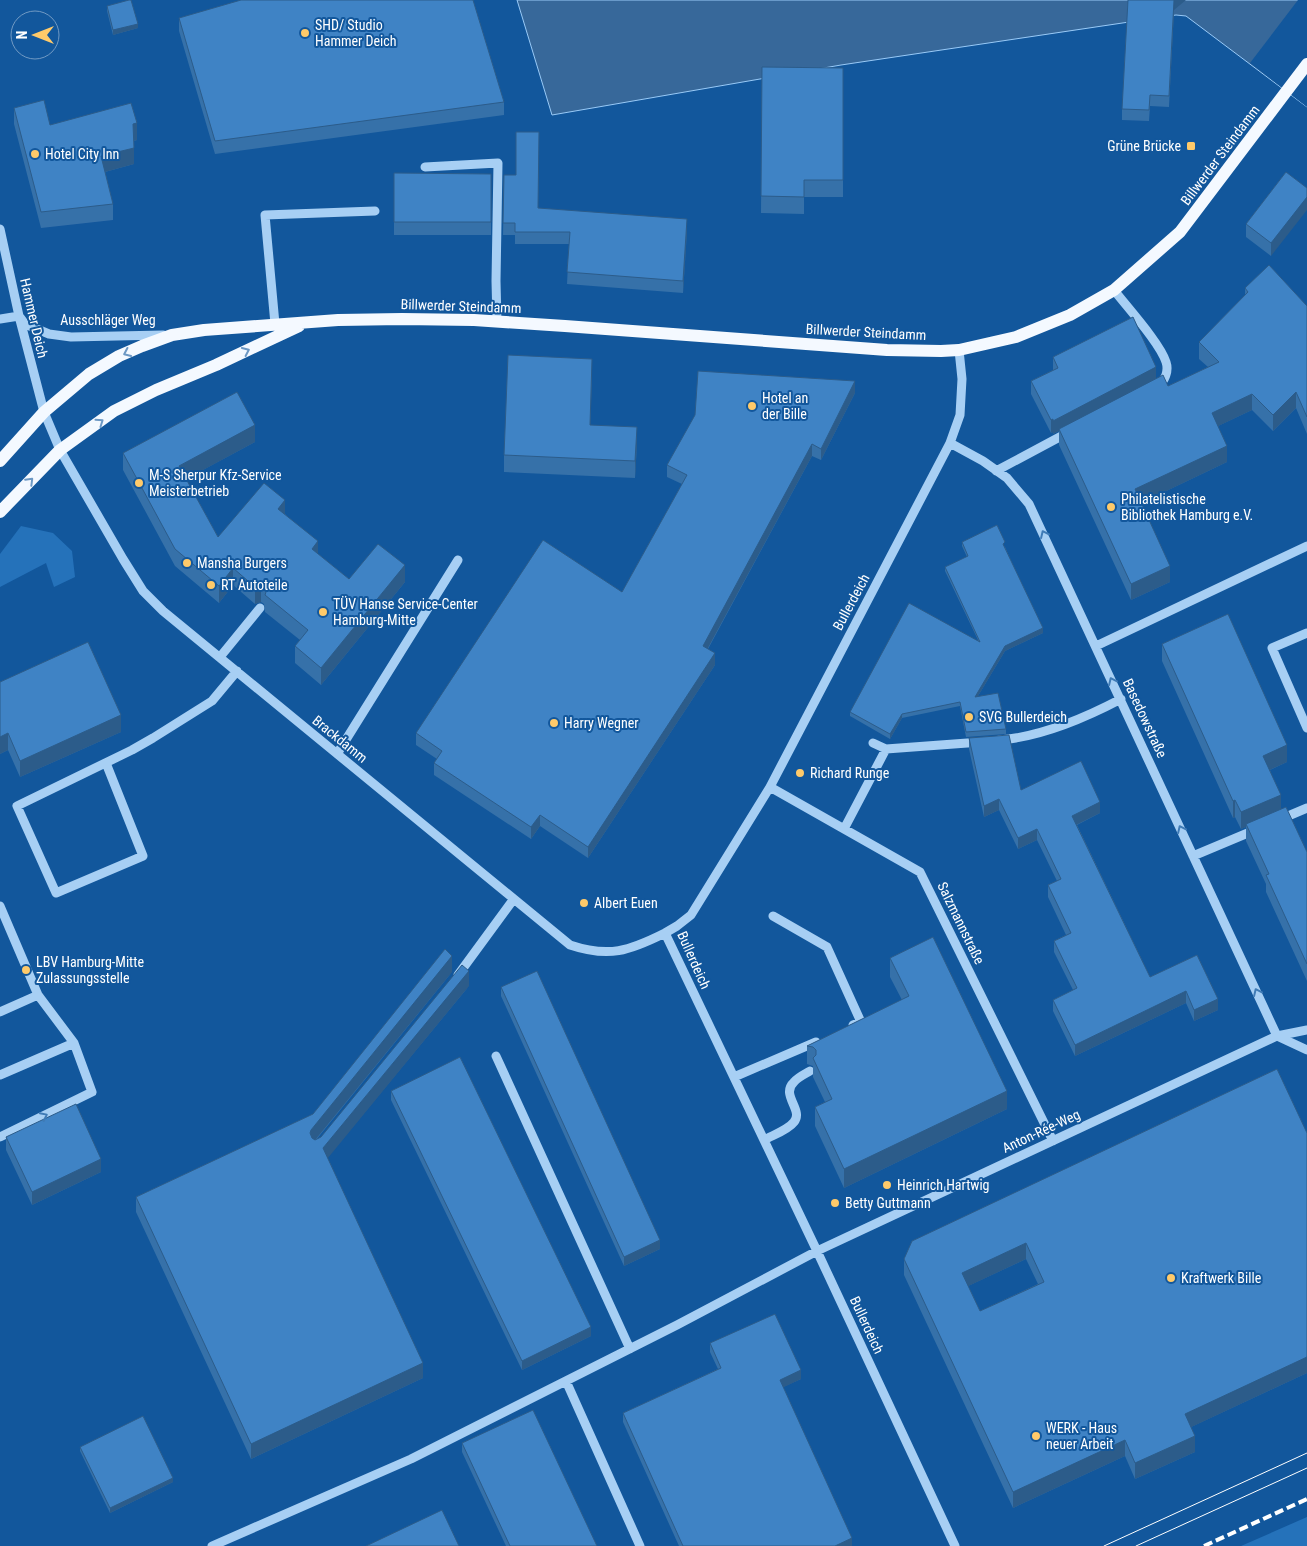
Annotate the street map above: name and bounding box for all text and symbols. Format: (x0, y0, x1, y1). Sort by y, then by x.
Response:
north arrow (10, 10, 60, 60)
place label: SHD/ Studio Hammer Deich (315, 17, 397, 49)
marker: SHD/ Studio Hammer Deich (299, 27, 311, 39)
text: N (14, 31, 30, 39)
street label: Billwerder Steindamm (1177, 102, 1263, 208)
place label: Grüne Brücke (1107, 138, 1181, 154)
marker: Grüne Brücke (1185, 140, 1197, 152)
place label: Hotel City Inn (45, 146, 119, 162)
marker: Hotel City Inn (29, 148, 41, 160)
street label: Hammer Deich (17, 276, 51, 360)
street label: Billwerder Steindamm (400, 296, 522, 316)
street label: Ausschläger Weg (60, 312, 156, 328)
street label: Billwerder Steindamm (805, 321, 927, 343)
one-way arrow (123, 346, 132, 357)
one-way arrow (241, 347, 250, 357)
place label: Hotel an der Bille (762, 390, 808, 422)
marker: Hotel an der Bille (746, 400, 758, 412)
one-way arrow (94, 419, 104, 428)
place label: M-S Sherpur Kfz-Service Meisterbetrieb (149, 467, 282, 499)
marker: M-S Sherpur Kfz-Service Meisterbetrieb (133, 477, 145, 489)
one-way arrow (25, 478, 34, 487)
place label: Philatelistische Bibliothek Hamburg e.V. (1121, 491, 1253, 523)
marker: Philatelistische Bibliothek Hamburg e.V. (1105, 501, 1117, 513)
one-way arrow (1039, 530, 1050, 539)
place label: Mansha Burgers (197, 555, 287, 571)
marker: Mansha Burgers (181, 557, 193, 569)
street label: Bullerdeich (830, 571, 872, 633)
place label: RT Autoteile (221, 577, 288, 593)
marker: RT Autoteile (205, 579, 217, 591)
place label: TÜV Hanse Service-Center Hamburg-Mitte (333, 596, 478, 628)
marker: TÜV Hanse Service-Center Hamburg-Mitte (317, 606, 329, 618)
street label: Basedowstraße (1120, 676, 1170, 761)
one-way arrow (1108, 677, 1119, 686)
place label: SVG Bullerdeich (979, 709, 1067, 725)
marker: SVG Bullerdeich (963, 711, 975, 723)
street label: Brackdamm (309, 712, 371, 766)
place label: Harry Wegner (564, 715, 639, 731)
marker: Harry Wegner (548, 717, 560, 729)
place label: Richard Runge (810, 765, 890, 781)
marker: Richard Runge (794, 767, 806, 779)
one-way arrow (1176, 825, 1187, 834)
street label: Salzmannstraße (934, 879, 988, 967)
place label: Albert Euen (594, 895, 658, 911)
marker: Albert Euen (578, 897, 590, 909)
street label: Bullerdeich (674, 929, 714, 991)
place label: LBV Hamburg-Mitte Zulassungsstelle (36, 954, 144, 986)
marker: LBV Hamburg-Mitte Zulassungsstelle (20, 964, 32, 976)
one-way arrow (1252, 988, 1263, 997)
street label: Anton-Rée-Weg (1000, 1106, 1082, 1156)
one-way arrow (39, 1111, 48, 1122)
place label: Heinrich Hartwig (897, 1177, 990, 1193)
marker: Heinrich Hartwig (881, 1179, 893, 1191)
place label: Betty Guttmann (845, 1195, 931, 1211)
marker: Betty Guttmann (829, 1197, 841, 1209)
place label: Kraftwerk Bille (1181, 1270, 1262, 1286)
marker: Kraftwerk Bille (1165, 1272, 1177, 1284)
street label: Bullerdeich (847, 1294, 887, 1356)
place label: WERK - Haus neuer Arbeit (1046, 1420, 1117, 1452)
marker: WERK - Haus neuer Arbeit (1030, 1430, 1042, 1442)

